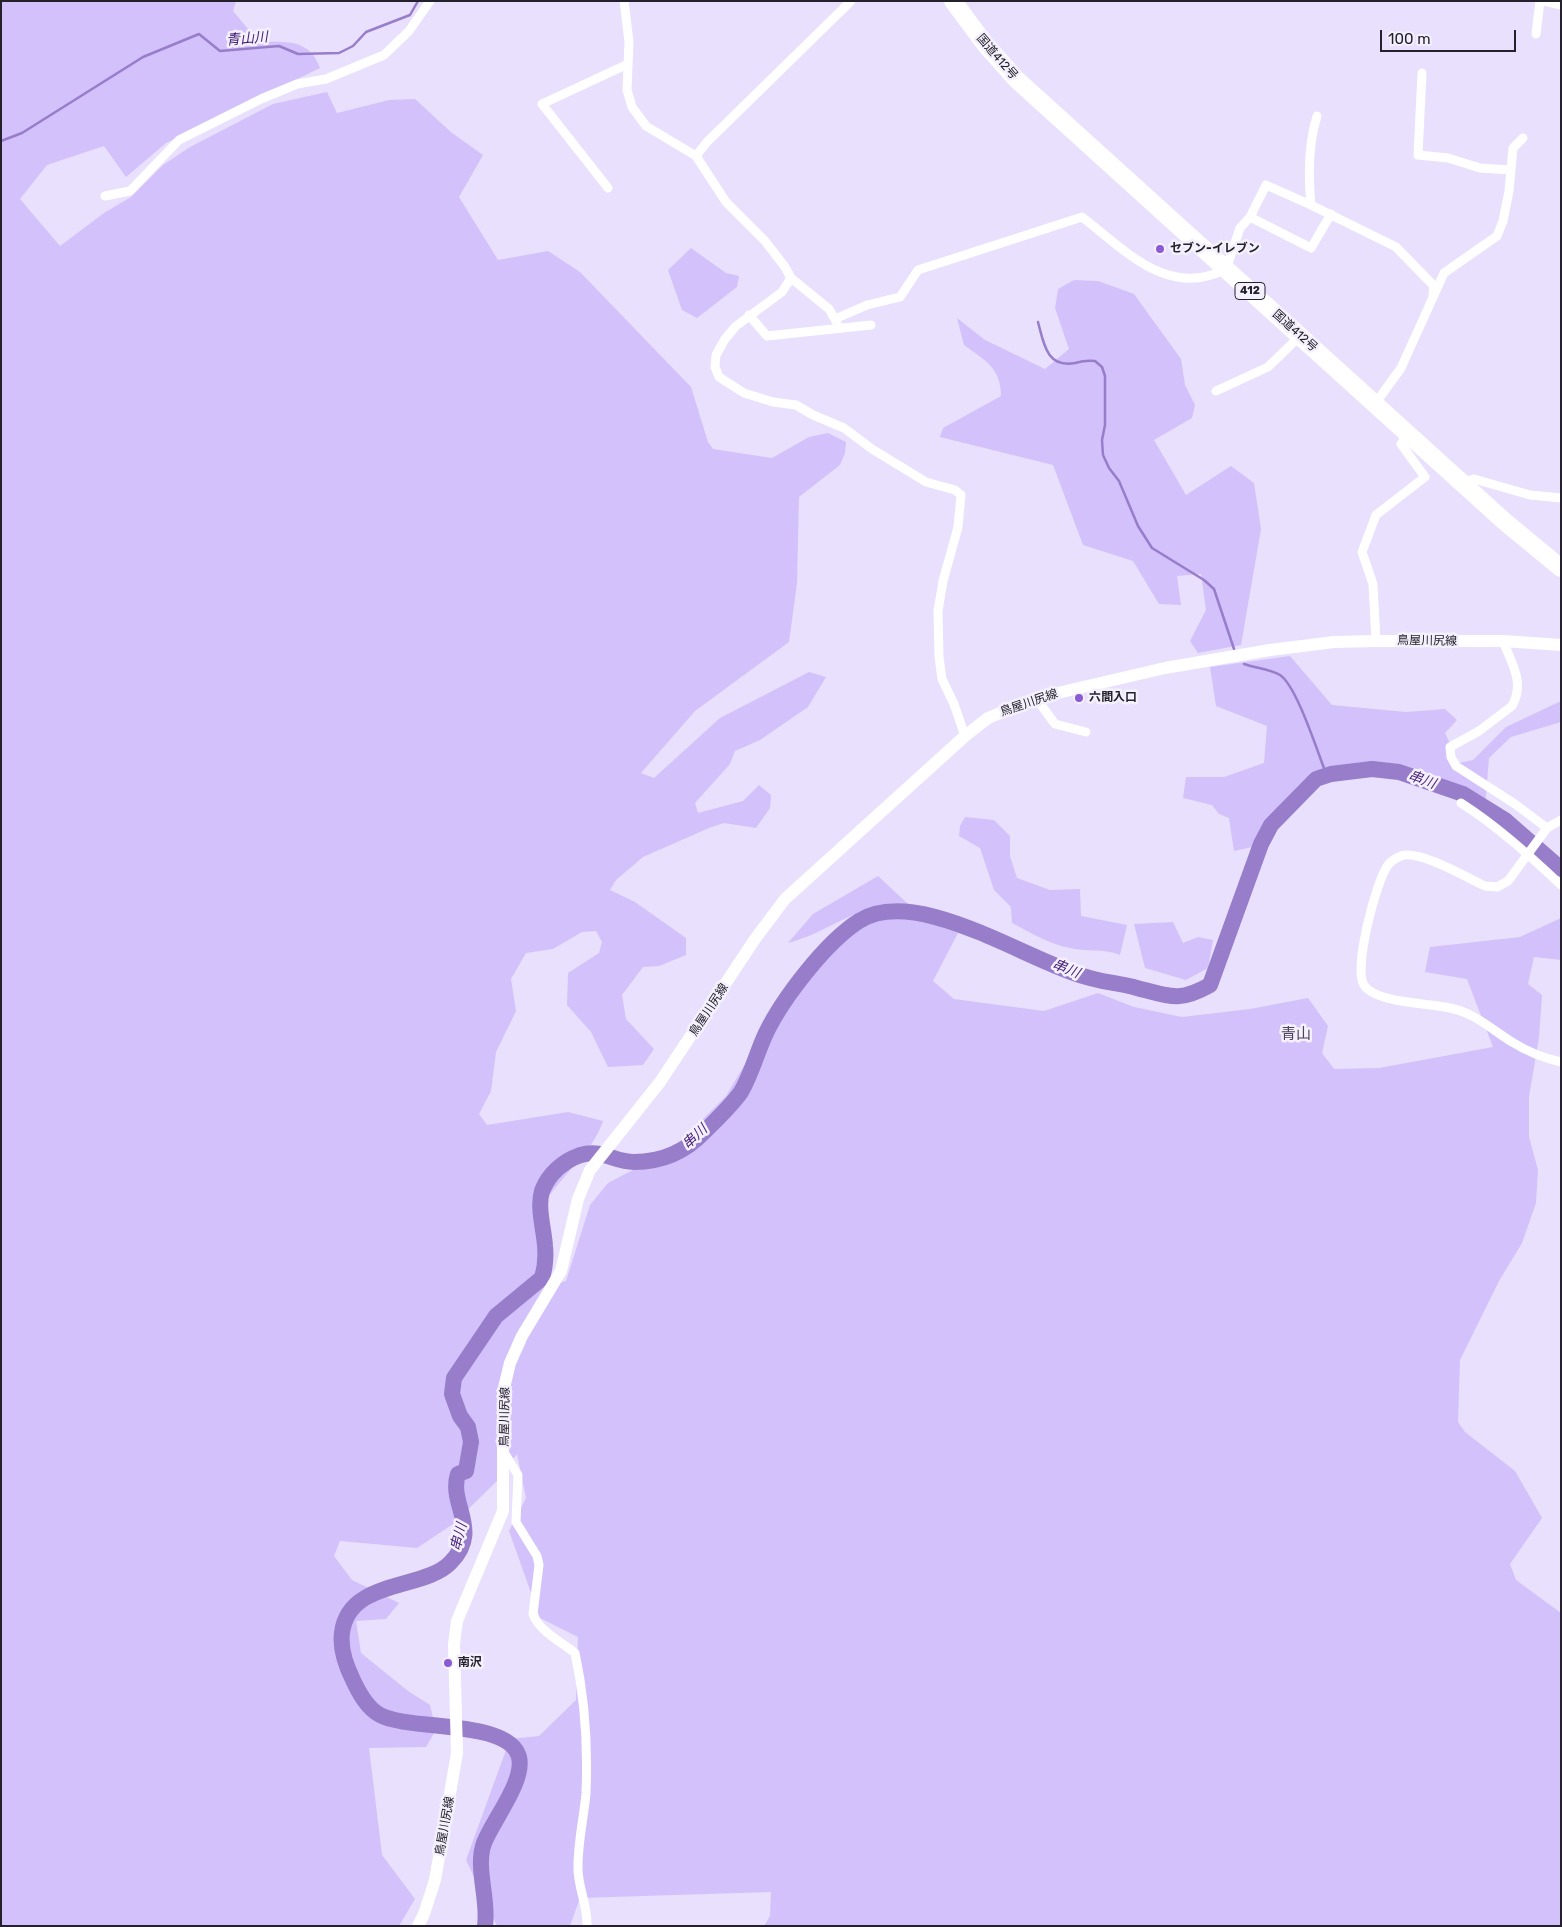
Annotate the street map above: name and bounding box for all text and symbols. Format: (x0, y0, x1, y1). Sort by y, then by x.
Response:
scale bar (1382, 20, 1518, 52)
water label: 青山川 (225, 29, 269, 49)
text: 100 m (1388, 30, 1430, 48)
street label: 国道412号 (973, 31, 1021, 83)
place label: セブン-イレブン (1170, 242, 1260, 256)
marker: セブン-イレブン (1154, 243, 1166, 255)
road number: 412 (1235, 282, 1265, 300)
street label: 国道412号 (1270, 307, 1320, 355)
street label: 鳥屋川尻線 (1397, 633, 1457, 649)
street label: 鳥屋川尻線 (998, 686, 1060, 720)
place label: 六間入口 (1089, 691, 1137, 705)
marker: 六間入口 (1073, 692, 1085, 704)
water label: 串川 (1406, 767, 1438, 793)
water label: 串川 (1050, 956, 1082, 982)
street label: 鳥屋川尻線 (687, 981, 731, 1039)
district label: 青山 (1281, 1026, 1311, 1044)
water label: 串川 (679, 1121, 711, 1153)
street label: 鳥屋川尻線 (497, 1387, 513, 1447)
water label: 串川 (447, 1521, 471, 1553)
place label: 南沢 (458, 1656, 482, 1670)
marker: 南沢 (442, 1657, 454, 1669)
street label: 鳥屋川尻線 (433, 1795, 457, 1857)

